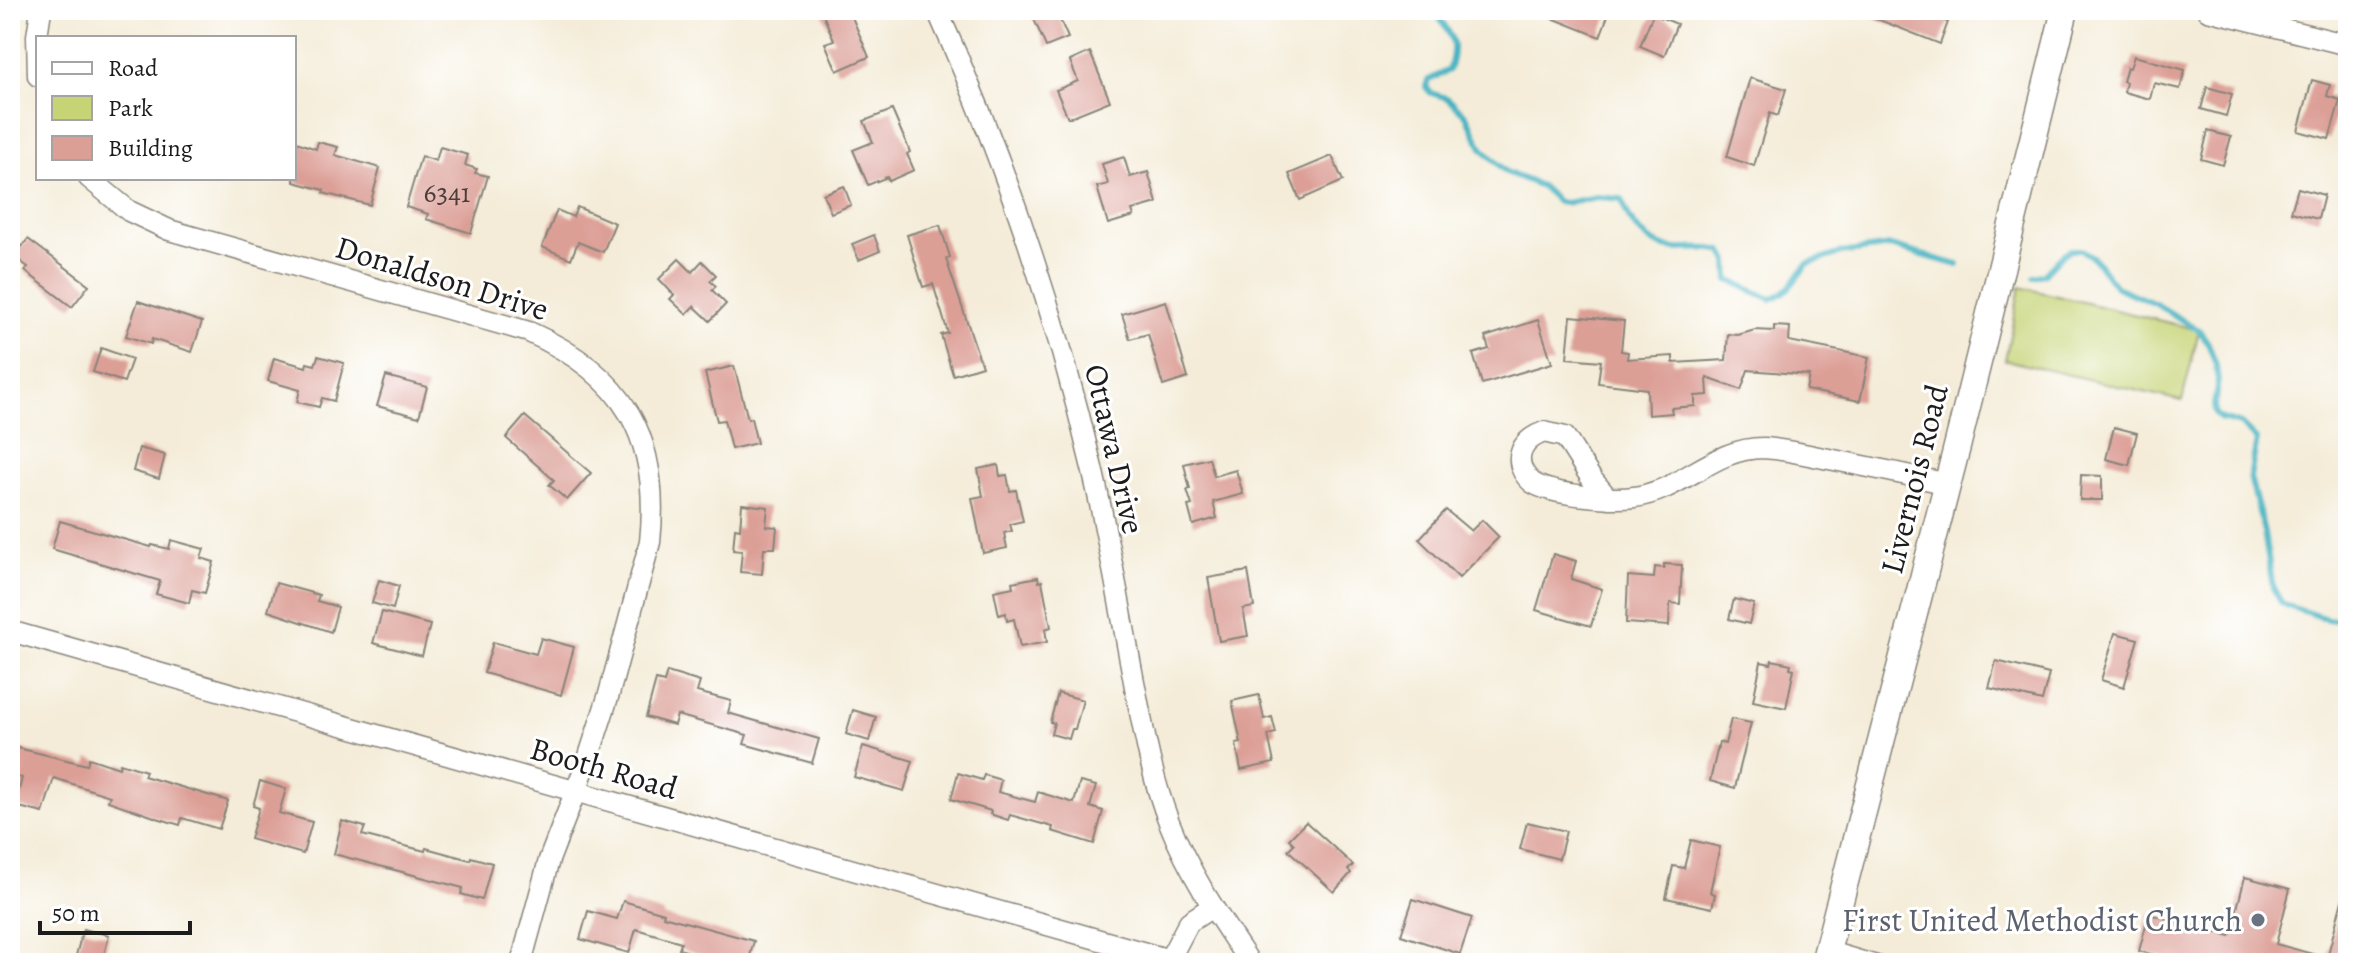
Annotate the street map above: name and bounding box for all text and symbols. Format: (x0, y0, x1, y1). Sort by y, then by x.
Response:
legend (36, 36, 296, 180)
text: Road (108, 52, 158, 84)
text: Park (108, 92, 153, 124)
text: Building (108, 132, 193, 164)
house number: 6341 (424, 174, 470, 212)
street label: Donaldson Drive (330, 225, 554, 331)
street label: Ottawa Drive (1074, 360, 1156, 538)
street label: Livernois Road (1869, 379, 1959, 578)
street label: Booth Road (525, 726, 684, 810)
scale bar (40, 885, 190, 935)
text: 50 m (52, 897, 100, 929)
place label: First United Methodist Church (1842, 898, 2242, 942)
marker: First United Methodist Church (2249, 911, 2267, 929)

